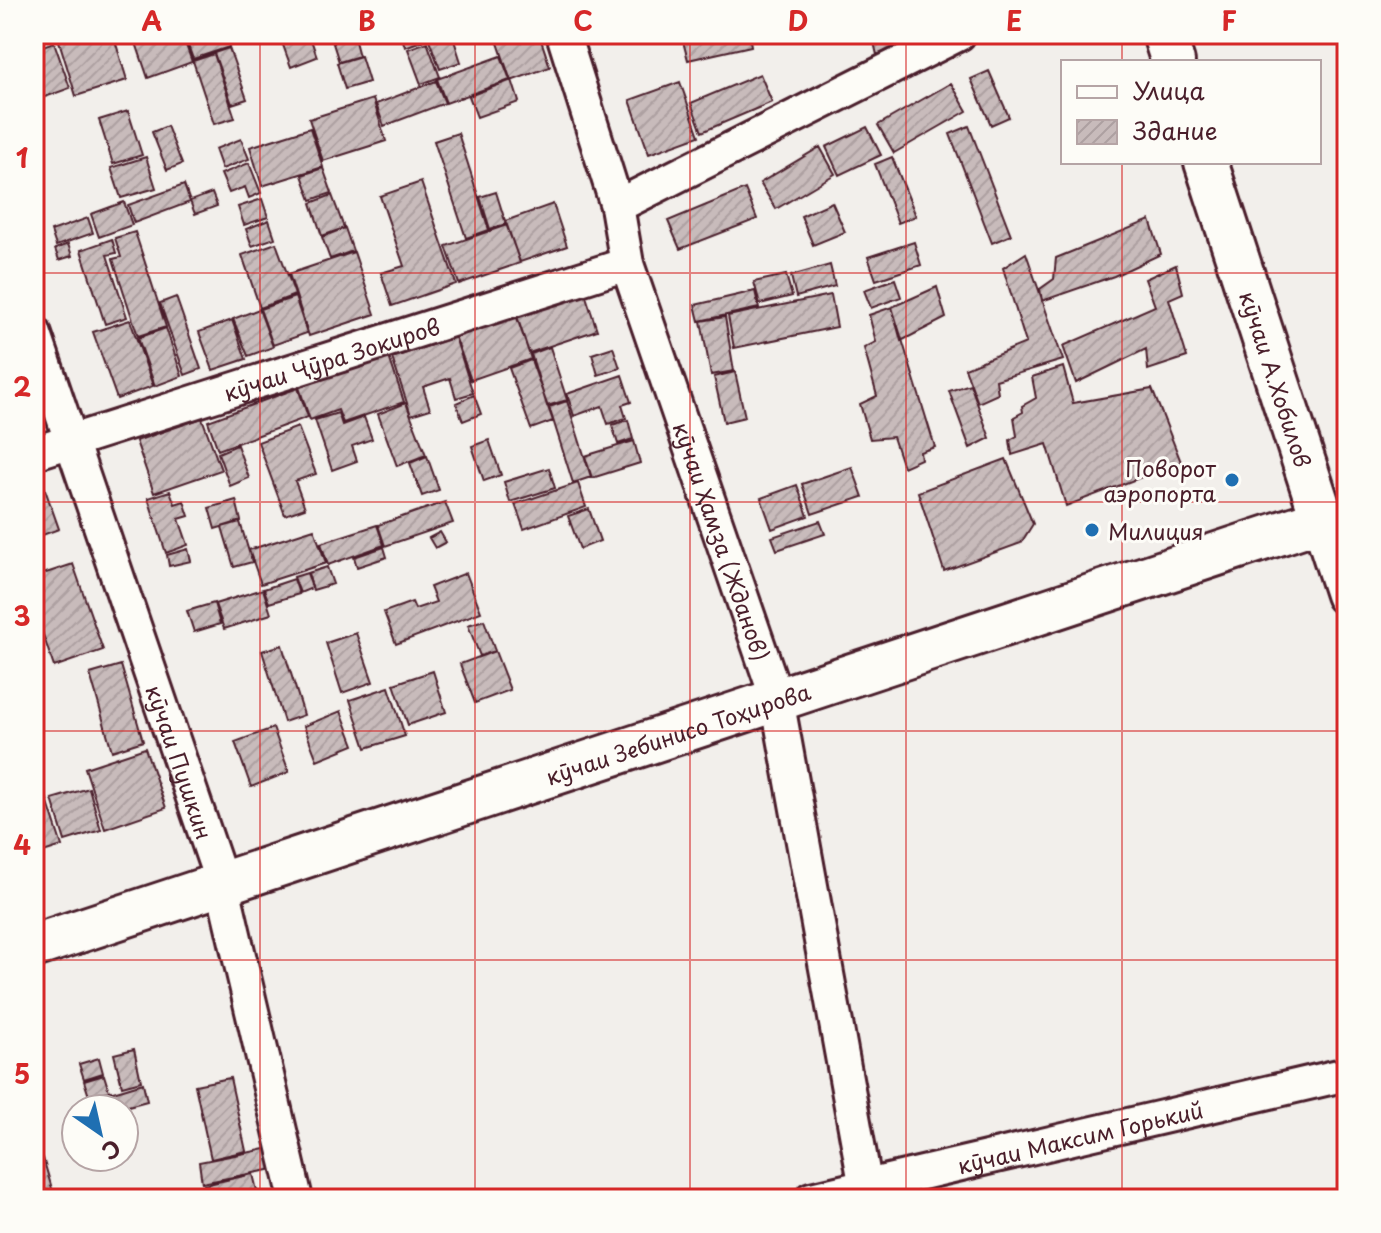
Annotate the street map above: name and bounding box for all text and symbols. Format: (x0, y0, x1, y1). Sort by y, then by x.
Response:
text: A (142, 1, 162, 40)
text: B (358, 1, 376, 40)
text: C (573, 1, 593, 40)
text: D (788, 1, 808, 40)
text: E (1006, 1, 1022, 40)
text: F (1221, 1, 1237, 40)
legend (1061, 60, 1321, 164)
text: Улица (1133, 72, 1205, 108)
text: Здание (1133, 112, 1218, 148)
text: 1 (16, 138, 28, 177)
street label: кӯчаи А.Хобилов (1233, 286, 1321, 471)
street label: кӯчаи Ҷӯра Зокиров (219, 308, 444, 408)
text: 2 (13, 367, 31, 406)
street label: кӯчаи Ҳамза (Жданов) (666, 417, 779, 665)
place label: Поворот аэропорта (1103, 451, 1217, 509)
marker: Поворот аэропорта (1223, 471, 1241, 489)
place label: Милиция (1108, 514, 1204, 547)
marker: Милиция (1083, 521, 1101, 539)
text: 3 (13, 596, 31, 635)
street label: кӯчаи Зебинисо Тоҳирова (541, 673, 815, 792)
street label: кӯчаи Пушкин (139, 680, 222, 843)
text: 4 (13, 825, 31, 864)
text: 5 (14, 1054, 30, 1093)
street label: кӯчаи Максим Горький (954, 1092, 1206, 1181)
north arrow (60, 1093, 140, 1173)
text: С (96, 1133, 128, 1169)

